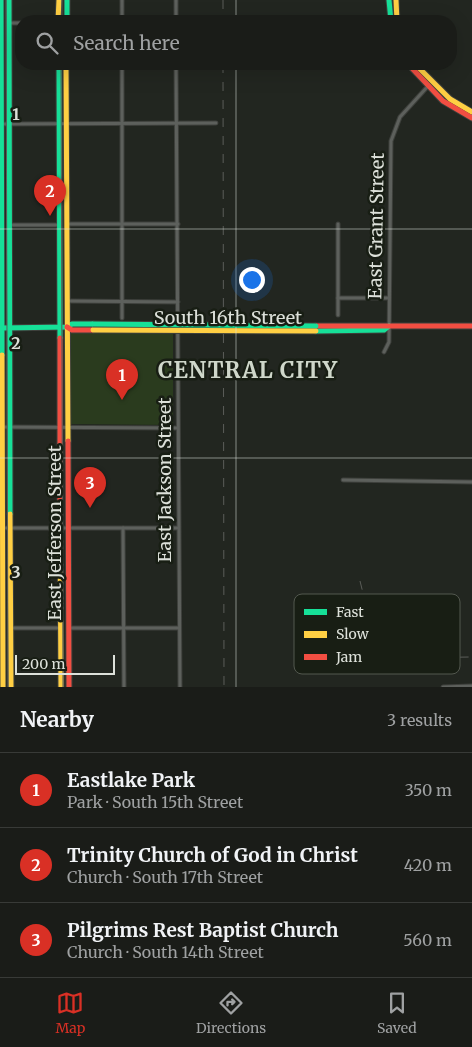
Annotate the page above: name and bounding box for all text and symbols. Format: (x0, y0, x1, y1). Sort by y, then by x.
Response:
search box (15, 15, 457, 70)
icon: search (33, 29, 61, 57)
text: Search here (73, 31, 180, 55)
text: 1 (12, 104, 20, 124)
street label: East Grant Street (363, 153, 389, 299)
pin: 2 (34, 175, 66, 216)
your location (239, 267, 265, 293)
street label: South 16th Street (154, 306, 302, 329)
text: 2 (11, 333, 21, 353)
district label: CENTRAL CITY (158, 356, 338, 384)
pin: 1 (106, 359, 138, 400)
street label: East Jackson Street (153, 397, 176, 563)
street label: East Jefferson Street (43, 445, 66, 621)
pin: 3 (74, 467, 106, 508)
text: 3 (11, 562, 21, 582)
legend (294, 594, 460, 674)
text: Fast (336, 603, 364, 621)
text: Slow (336, 625, 369, 643)
text: Jam (335, 648, 362, 666)
scale bar (15, 652, 115, 675)
text: 200 m (22, 655, 65, 673)
text: Nearby (20, 706, 94, 733)
text: 3 results (387, 710, 452, 730)
text: Eastlake Park (67, 768, 195, 792)
text: 1 (32, 780, 40, 800)
text: 350 m (405, 780, 452, 800)
text: Park · South 15th Street (67, 792, 243, 812)
text: Trinity Church of God in Christ (67, 843, 358, 867)
text: 2 (31, 855, 41, 875)
text: 420 m (404, 855, 452, 875)
text: Church · South 17th Street (67, 867, 263, 887)
text: Pilgrims Rest Baptist Church (67, 918, 338, 942)
text: 3 (31, 930, 41, 950)
text: 560 m (403, 930, 452, 950)
text: Church · South 14th Street (67, 942, 264, 962)
tab: Map (55, 989, 85, 1037)
tab: Directions (196, 989, 266, 1037)
tab: Saved (377, 989, 417, 1037)

